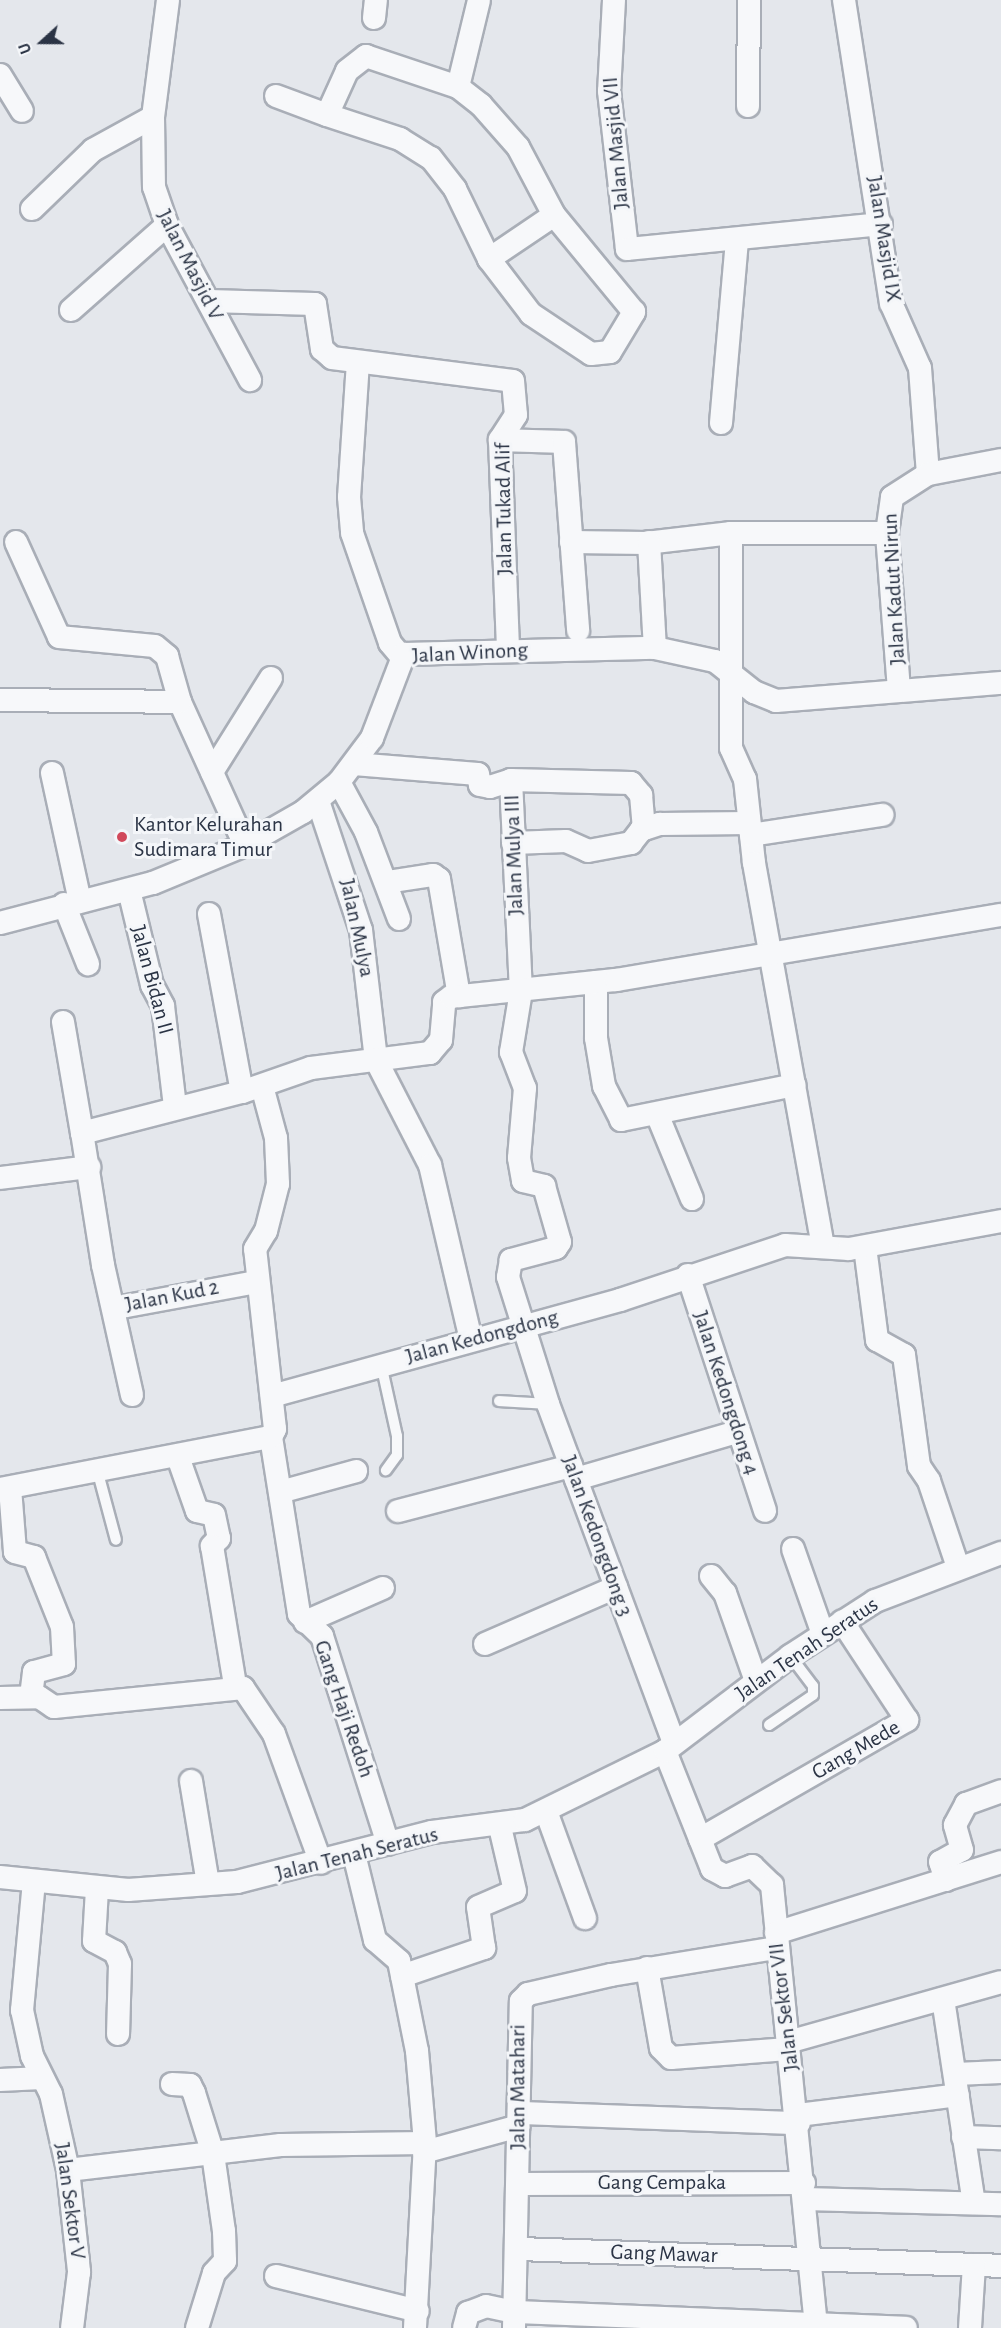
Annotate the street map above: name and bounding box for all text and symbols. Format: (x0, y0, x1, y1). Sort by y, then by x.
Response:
north arrow (12, 12, 72, 72)
text: U (16, 41, 34, 56)
street label: Jalan Masjid VII (597, 76, 635, 210)
street label: Jalan Masjid IX (861, 174, 907, 304)
street label: Jalan Masjid V (151, 205, 229, 325)
street label: Jalan Tukad Alif (490, 443, 518, 575)
street label: Jalan Kadut Nirun (877, 512, 911, 666)
street label: Jalan Winong (411, 637, 529, 669)
street label: Jalan Mulya III (499, 794, 529, 916)
place label: Kantor Kelurahan Sudimara Timur (134, 811, 283, 862)
marker: Kantor Kelurahan Sudimara Timur (115, 830, 129, 844)
street label: Jalan Mulya (334, 877, 380, 979)
street label: Jalan Bidan II (125, 922, 179, 1038)
street label: Jalan Kud 2 (123, 1274, 221, 1318)
street label: Jalan Kedongdong (403, 1304, 561, 1370)
street label: Jalan Kedongdong 4 (687, 1308, 765, 1478)
street label: Jalan Kedongdong 3 (556, 1452, 638, 1620)
street label: Jalan Tenah Seratus (731, 1592, 883, 1706)
street label: Gang Haji Redoh (308, 1637, 380, 1781)
street label: Gang Mede (807, 1714, 905, 1786)
street label: Jalan Tenah Seratus (273, 1821, 441, 1887)
street label: Jalan Sektor VII (763, 1941, 805, 2073)
street label: Jalan Matahari (505, 2024, 531, 2150)
street label: Jalan Sektor V (49, 2141, 91, 2261)
street label: Gang Cempaka (598, 2170, 726, 2196)
street label: Gang Mawar (610, 2239, 718, 2269)

